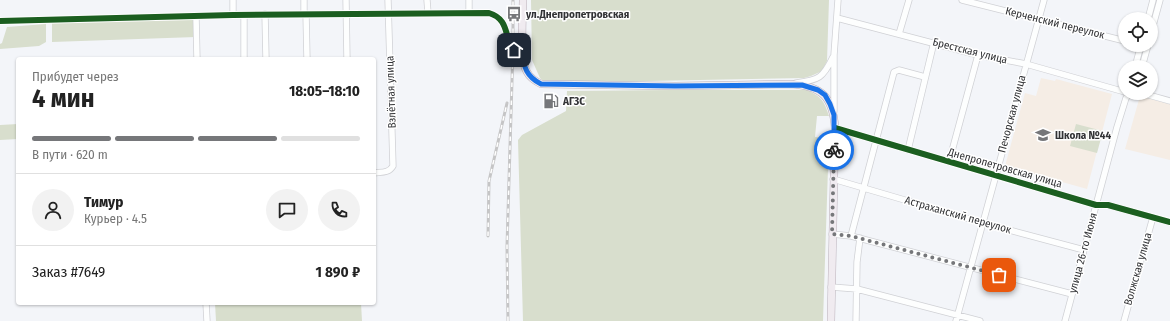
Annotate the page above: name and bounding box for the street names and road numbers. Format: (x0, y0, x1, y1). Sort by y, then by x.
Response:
street label: Керченский переулок (1004, 4, 1107, 42)
street label: Брестская улица (931, 35, 1009, 67)
street label: Взлётная улица (383, 55, 399, 129)
street label: Печорская улица (995, 74, 1029, 154)
street label: Днепропетровская улица (945, 145, 1064, 191)
street label: Астраханский переулок (903, 194, 1014, 237)
street label: улица 26-го Июня (1066, 211, 1100, 295)
street label: Волжская улица (1121, 231, 1155, 307)

